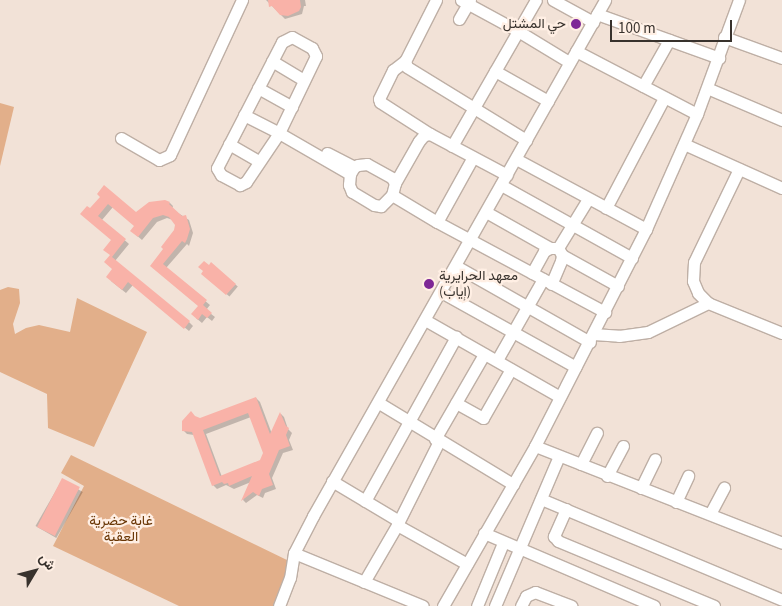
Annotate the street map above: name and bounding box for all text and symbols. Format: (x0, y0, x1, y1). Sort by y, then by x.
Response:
scale bar (612, 10, 734, 42)
place label: حي المشتل (503, 16, 566, 32)
marker: حي المشتل (570, 18, 582, 30)
text: 100 m (618, 18, 656, 39)
place label: معهد الحرايرية (إياب) (439, 268, 518, 300)
marker: معهد الحرايرية (إياب) (423, 278, 435, 290)
park label: غابة حضرية العقبة (89, 513, 153, 546)
north arrow (10, 546, 60, 596)
text: ش (34, 549, 60, 575)

